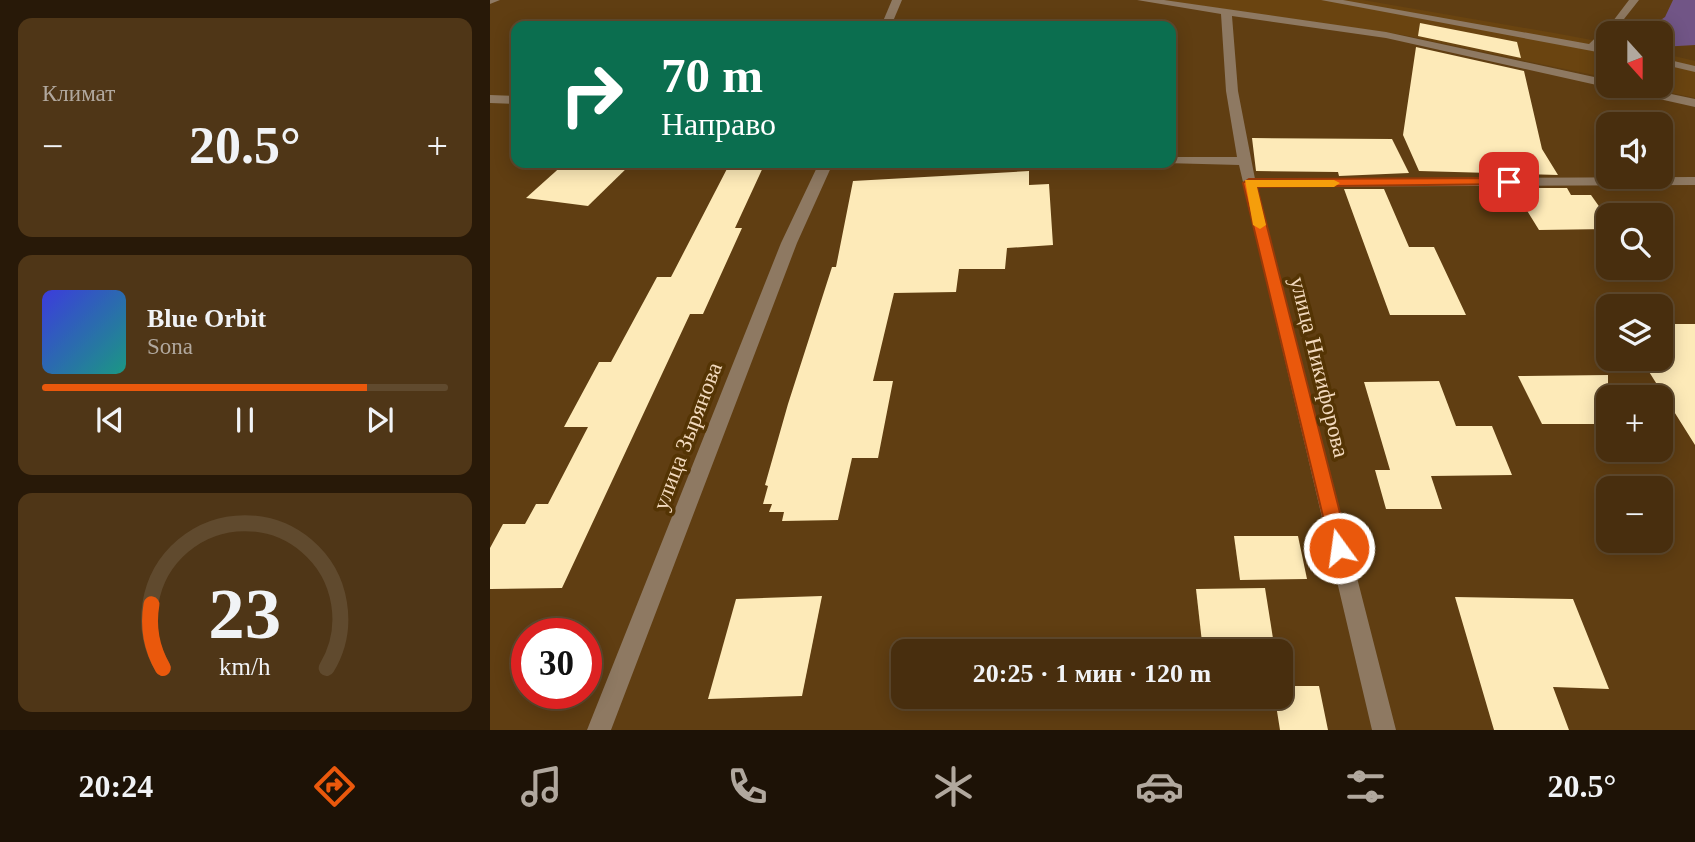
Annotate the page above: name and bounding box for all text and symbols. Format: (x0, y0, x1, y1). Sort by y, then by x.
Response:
north arrow (1596, 21, 1673, 98)
map controls (1596, 21, 1673, 553)
text: 70 m (661, 48, 763, 103)
icon: right (546, 49, 637, 140)
text: Климат (42, 81, 115, 106)
text: Направо (661, 106, 776, 142)
button: sound (1596, 112, 1673, 189)
text: 20.5° (189, 117, 301, 174)
text: − (42, 125, 63, 167)
text: + (427, 125, 448, 167)
pin (1479, 152, 1539, 212)
icon: arrive (1490, 163, 1528, 201)
button: search (1596, 203, 1673, 280)
street label: улица Никифорова (1285, 274, 1354, 460)
button: layers (1596, 294, 1673, 371)
text: Blue Orbit (147, 304, 266, 333)
text: Sona (147, 334, 193, 359)
street label: улица Зырянова (648, 359, 727, 514)
button: + (1596, 385, 1673, 462)
icon: previous (91, 401, 129, 439)
icon: pause (226, 401, 264, 439)
icon: next (361, 401, 399, 439)
button: − (1596, 476, 1673, 553)
position arrow (1302, 511, 1376, 585)
text: 23 (209, 574, 281, 655)
speed limit sign: 30 (511, 618, 602, 709)
text: km/h (219, 653, 271, 680)
text: 20:25 · 1 мин · 120 m (973, 659, 1211, 688)
icon: directions (310, 762, 359, 811)
icon: music (517, 762, 566, 811)
icon: phone (723, 762, 772, 811)
icon: climate (929, 762, 978, 811)
icon: car (1135, 762, 1184, 811)
icon: filters (1341, 762, 1390, 811)
text: 20:24 (79, 768, 153, 804)
text: 20.5° (1548, 768, 1616, 804)

